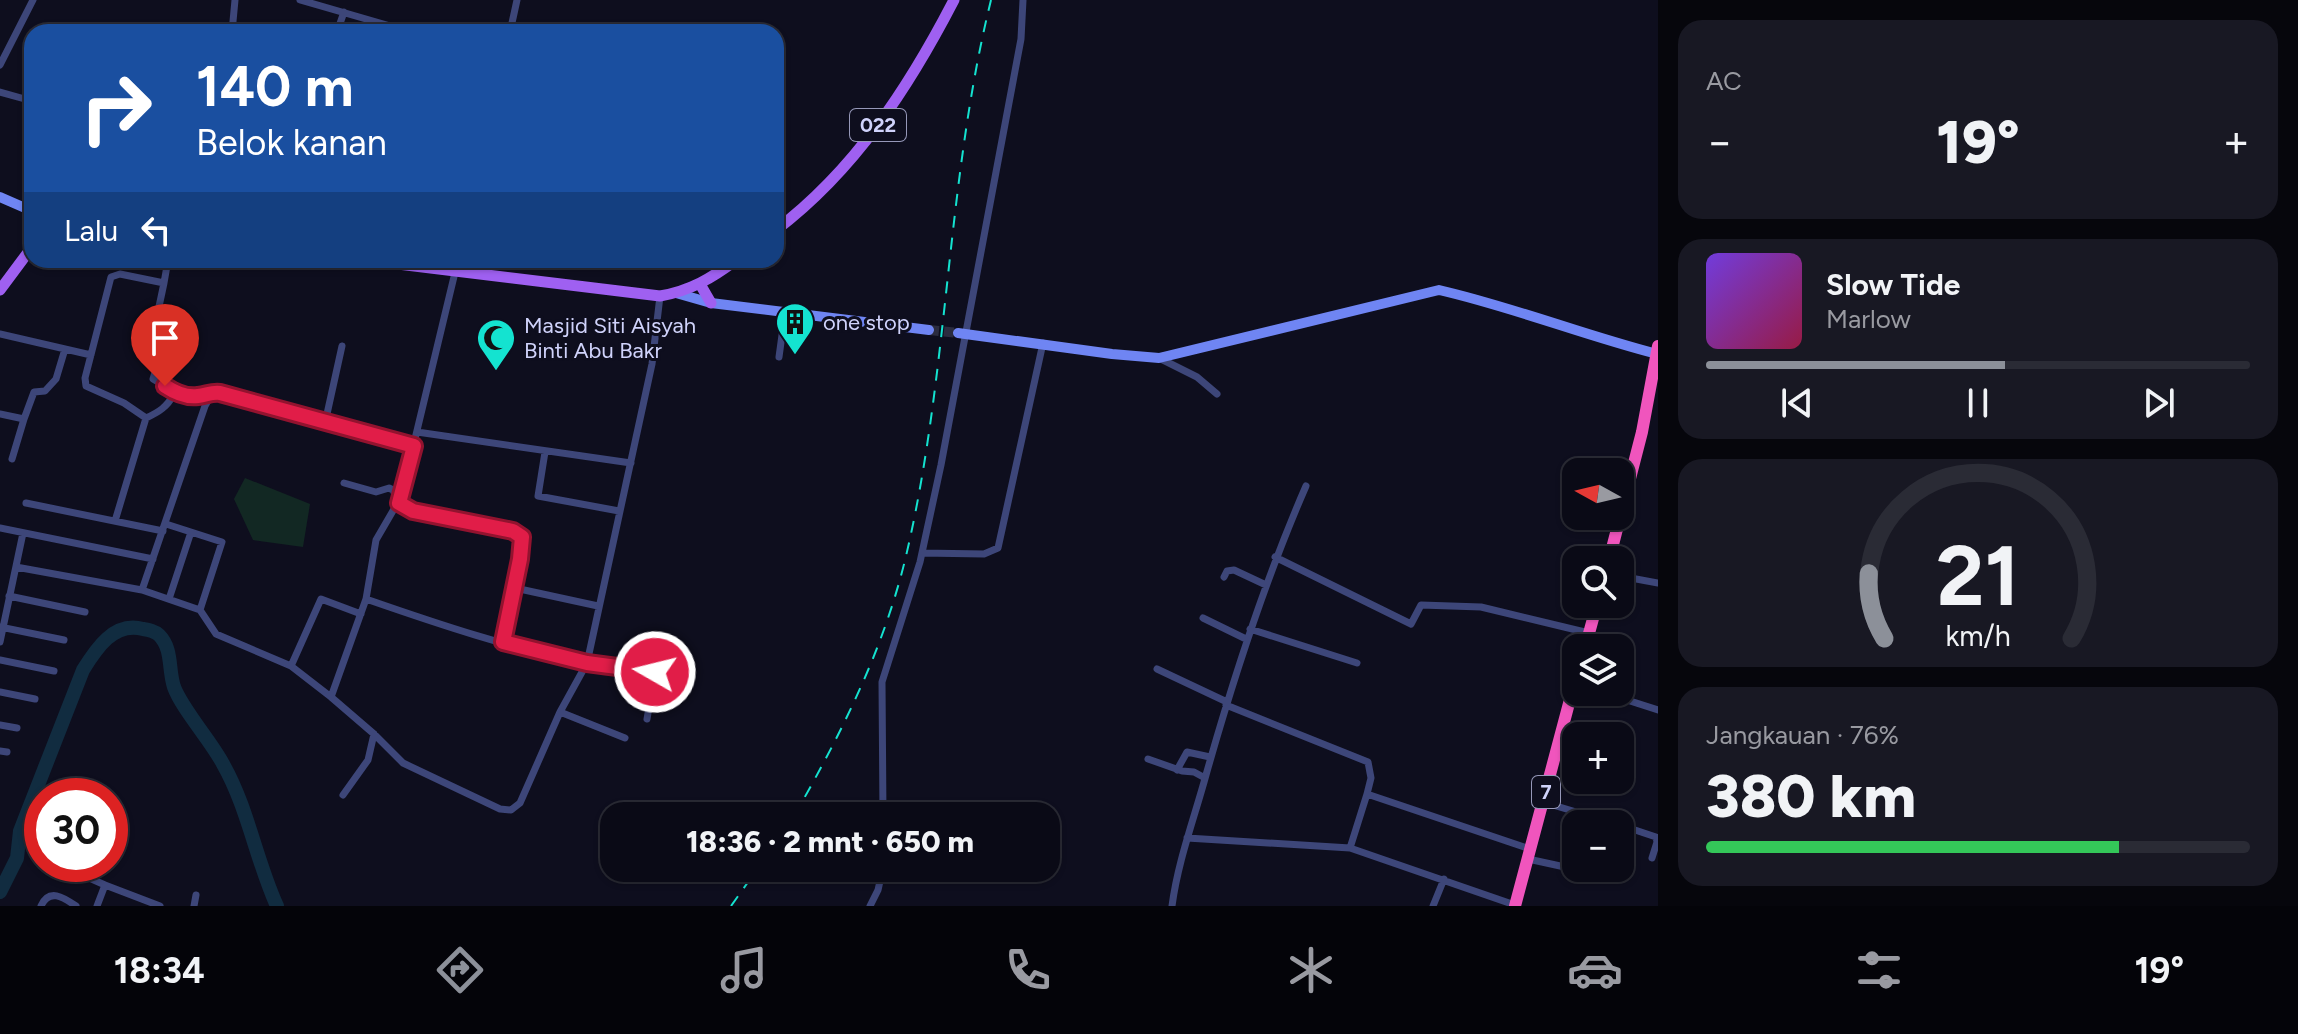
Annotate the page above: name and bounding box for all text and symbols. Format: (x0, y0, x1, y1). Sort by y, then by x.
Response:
text: 140 m (196, 53, 354, 120)
icon: right (64, 56, 168, 160)
text: AC (1706, 65, 1742, 97)
text: 19° (1936, 106, 2020, 178)
road number: 022 (850, 109, 906, 141)
text: − (1706, 115, 1733, 168)
text: + (2223, 115, 2250, 168)
text: Belok kanan (196, 121, 387, 164)
icon: left (134, 208, 178, 252)
text: Lalu (64, 212, 118, 249)
text: Slow Tide (1826, 266, 1960, 303)
building icon: one stop (774, 301, 816, 356)
text: Marlow (1826, 303, 1911, 335)
pin (131, 304, 199, 386)
place label: one stop (823, 309, 910, 336)
place label: Masjid Siti Aisyah Binti Abu Bakr (524, 312, 696, 364)
icon: arrive (143, 316, 187, 360)
mosque icon: Masjid Siti Aisyah Binti Abu Bakr (475, 317, 517, 372)
icon: previous (1775, 381, 1819, 425)
icon: pause (1956, 381, 2000, 425)
icon: next (2137, 381, 2181, 425)
north arrow (1562, 458, 1634, 530)
map controls (1562, 458, 1634, 882)
text: 21 (1936, 525, 2020, 625)
button: search (1562, 546, 1634, 618)
text: km/h (1945, 619, 2011, 653)
position arrow (613, 630, 697, 714)
button: layers (1562, 634, 1634, 706)
text: Jangkauan · 76% (1706, 719, 1899, 751)
button: + (1562, 722, 1634, 794)
text: 380 km (1706, 760, 1916, 832)
road number: 7 (1532, 776, 1560, 808)
speed limit sign: 30 (24, 778, 128, 882)
button: − (1562, 810, 1634, 882)
text: 18:36 · 2 mnt · 650 m (686, 823, 974, 860)
icon: directions (432, 942, 488, 998)
icon: music (716, 942, 772, 998)
icon: phone (1000, 942, 1056, 998)
icon: climate (1283, 942, 1339, 998)
icon: car (1567, 942, 1623, 998)
icon: filters (1851, 942, 1907, 998)
text: 18:34 (114, 949, 205, 992)
text: 19° (2134, 949, 2184, 992)

